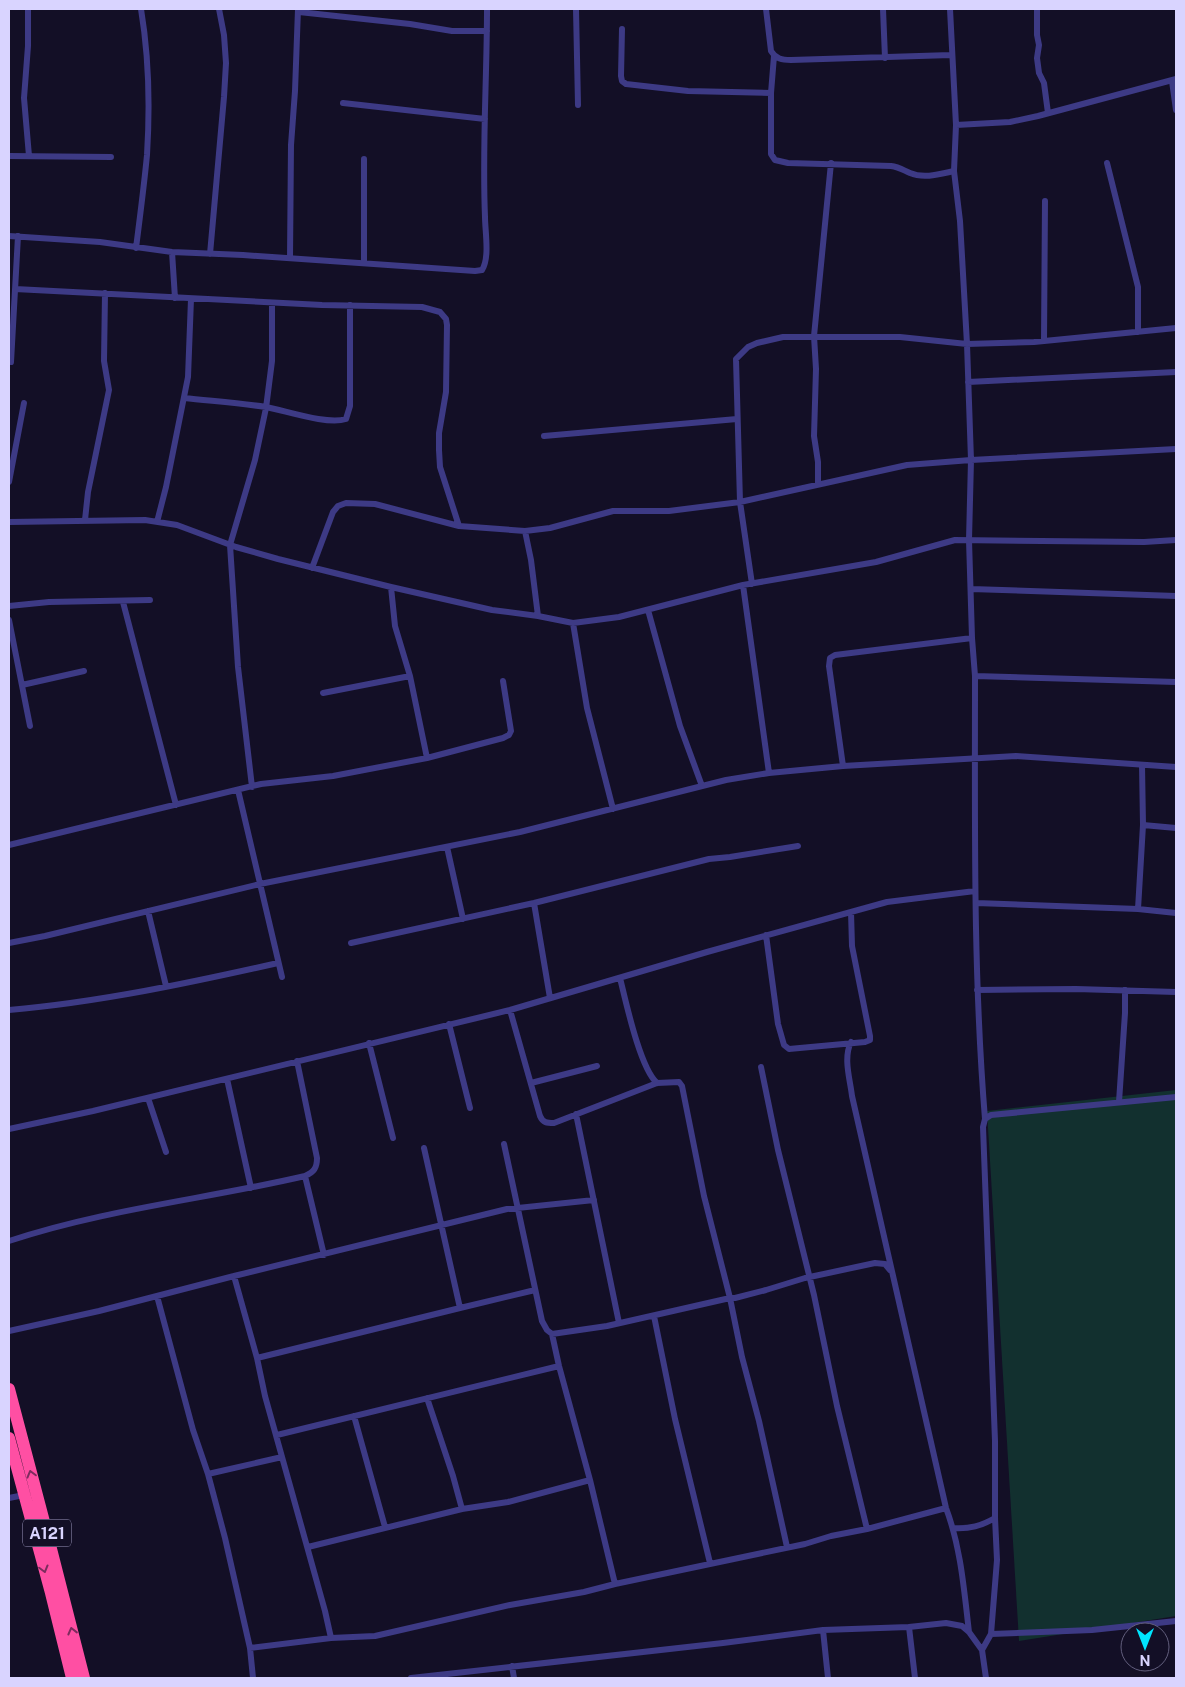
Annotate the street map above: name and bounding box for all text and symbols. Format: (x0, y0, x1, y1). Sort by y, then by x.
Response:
one-way arrow (27, 1470, 37, 1478)
road number: A121 (23, 1520, 71, 1546)
one-way arrow (39, 1565, 49, 1573)
north arrow (1120, 1622, 1170, 1672)
one-way arrow (67, 1626, 78, 1635)
text: N (1140, 1652, 1150, 1668)

